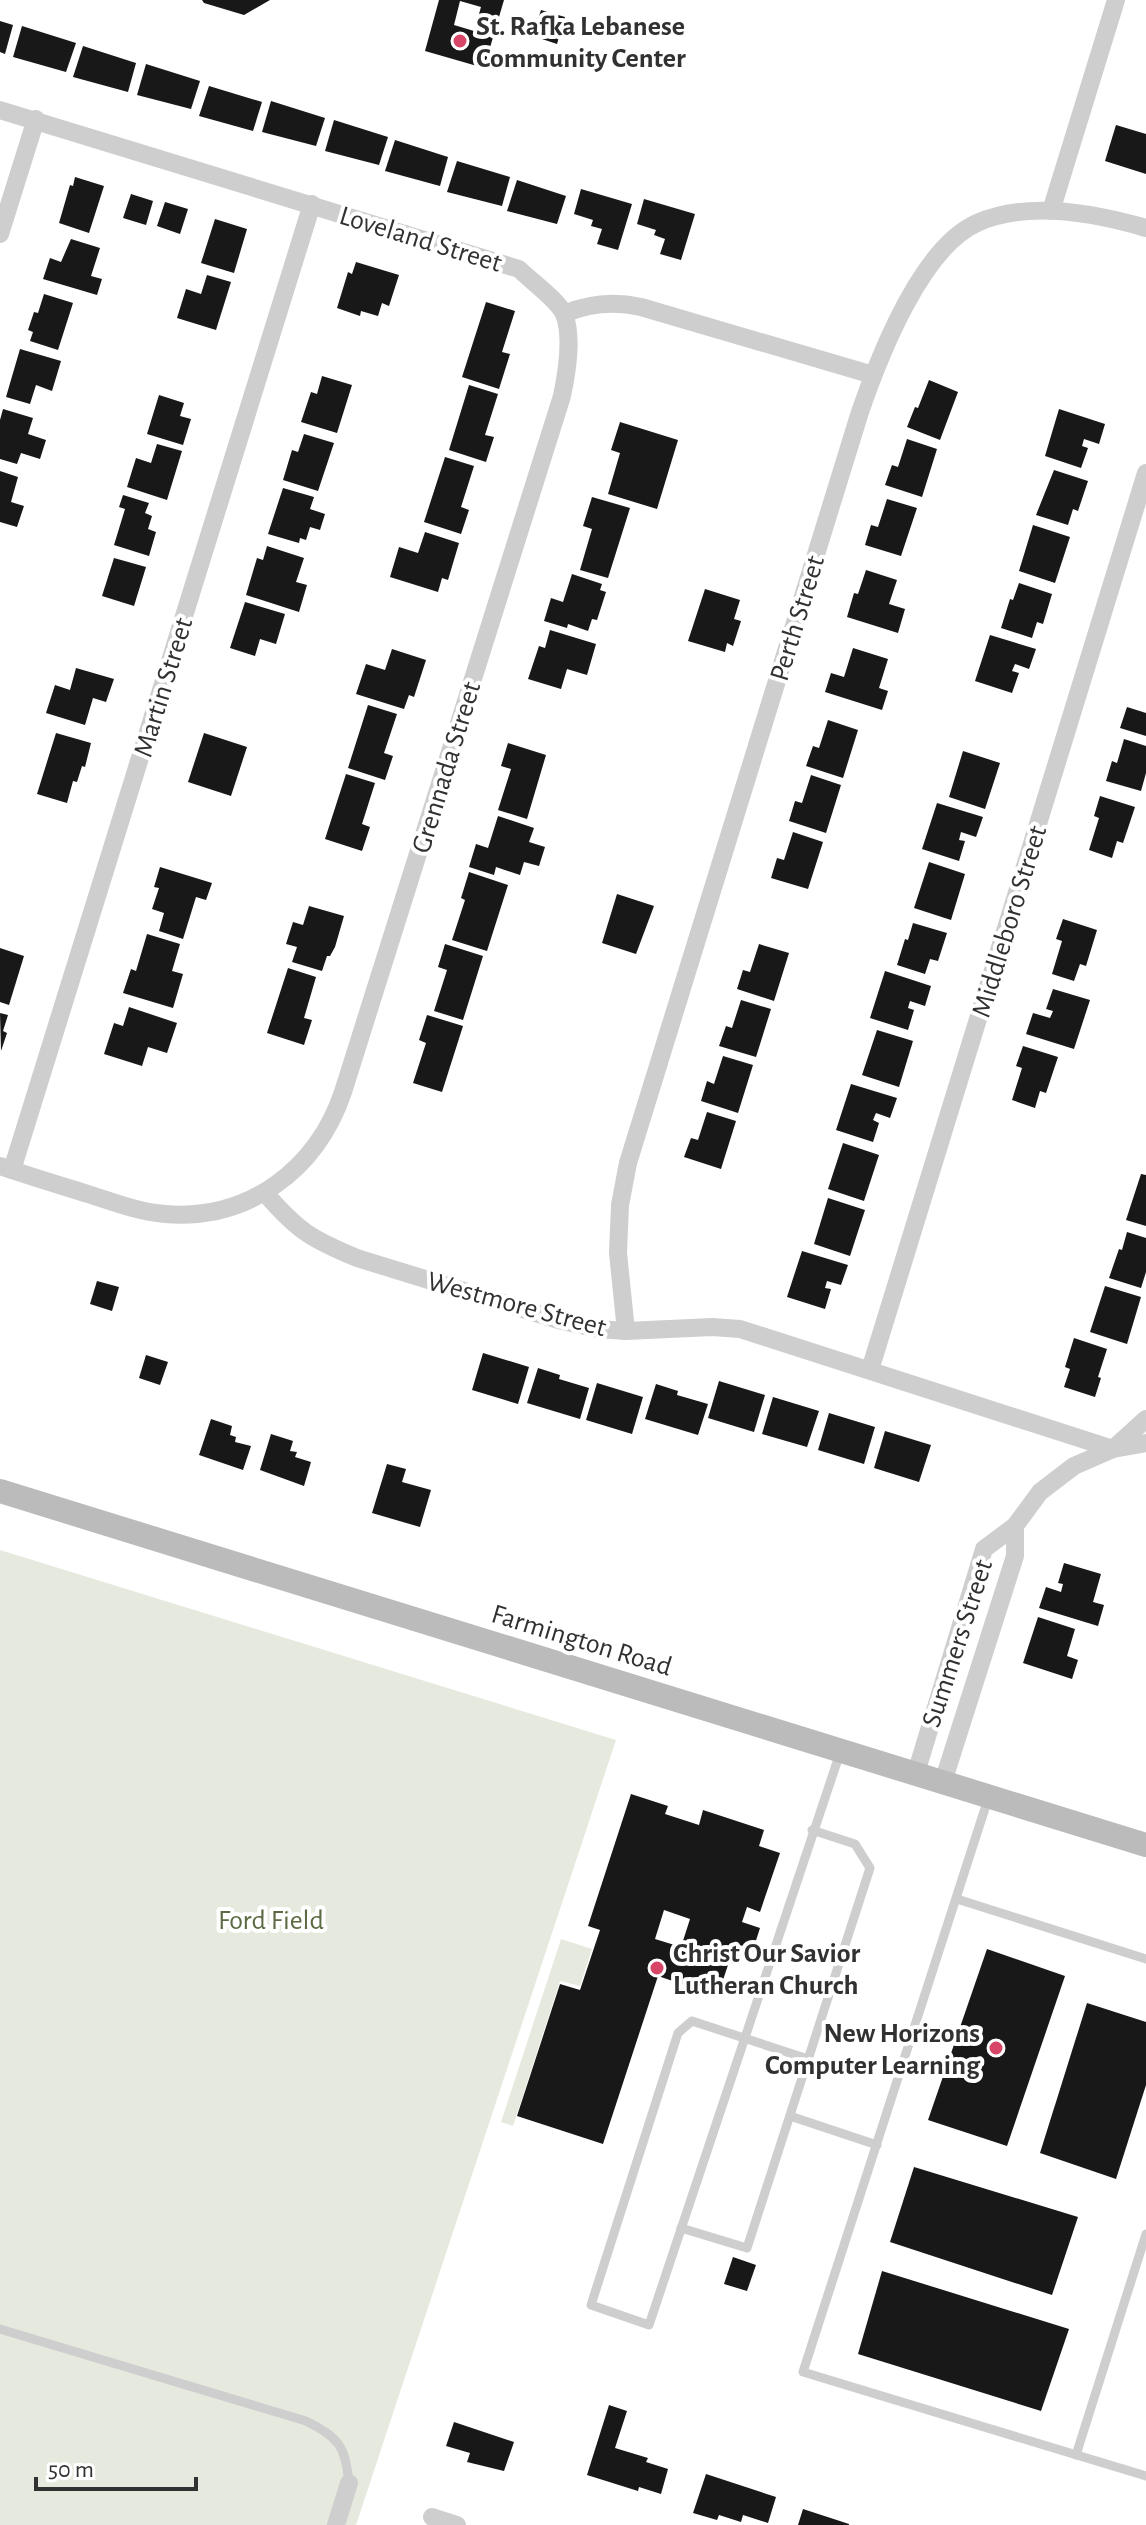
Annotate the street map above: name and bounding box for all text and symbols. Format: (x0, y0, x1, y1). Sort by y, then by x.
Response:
place label: St. Rafka Lebanese Community Center (476, 13, 686, 73)
marker: St. Rafka Lebanese Community Center (451, 32, 469, 50)
street label: Loveland Street (336, 202, 505, 278)
street label: Perth Street (766, 553, 830, 685)
street label: Martin Street (129, 614, 198, 761)
street label: Grennada Street (408, 678, 486, 857)
street label: Middleboro Street (967, 822, 1052, 1021)
street label: Westmore Street (424, 1268, 609, 1342)
street label: Summers Street (918, 1556, 998, 1731)
street label: Farmington Road (488, 1600, 675, 1682)
park label: Ford Field (218, 1907, 324, 1935)
place label: Christ Our Savior Lutheran Church (673, 1940, 860, 2000)
marker: Christ Our Savior Lutheran Church (648, 1959, 666, 1977)
place label: New Horizons Computer Learning (765, 2020, 981, 2080)
marker: New Horizons Computer Learning (987, 2039, 1005, 2057)
scale bar (36, 2441, 196, 2491)
text: 50 m (48, 2458, 94, 2482)

